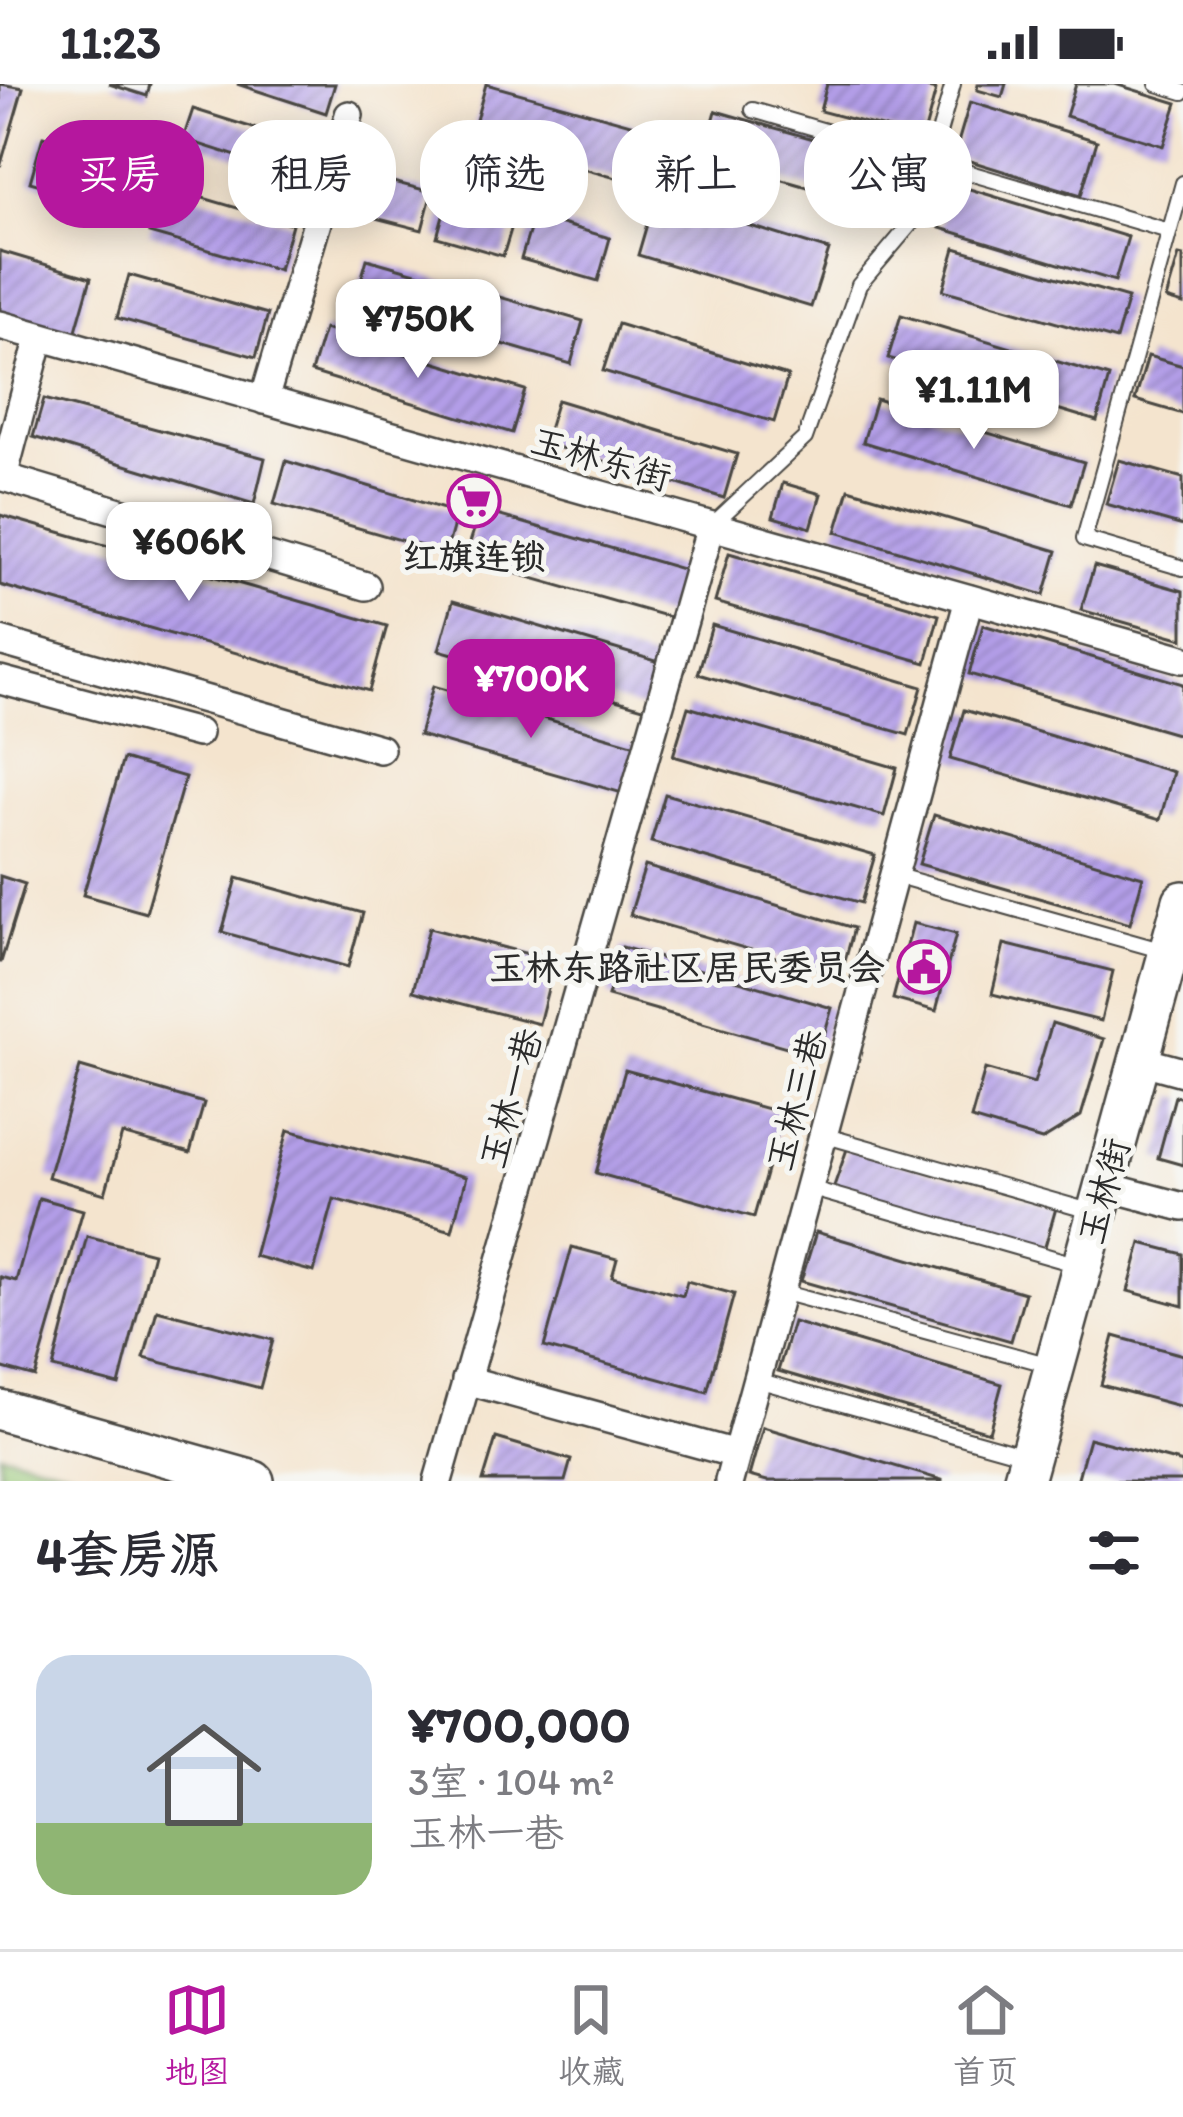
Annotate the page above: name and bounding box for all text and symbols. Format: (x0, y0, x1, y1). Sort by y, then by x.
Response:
text: 11:23 (60, 15, 161, 69)
chip: 买房 (36, 120, 204, 228)
chip: 租房 (228, 120, 396, 228)
chip: 筛选 (420, 120, 588, 228)
chip: 新上 (612, 120, 780, 228)
chip: 公寓 (804, 120, 972, 228)
pin: ¥750K (334, 279, 502, 381)
text: ¥750K (363, 294, 473, 341)
pin: ¥1.11M (876, 350, 1072, 452)
text: ¥1.11M (916, 365, 1032, 412)
street label: 玉林东街 (526, 418, 676, 499)
supermarket icon: 红旗连锁 (446, 473, 502, 529)
pin: ¥606K (105, 502, 273, 604)
text: ¥606K (133, 517, 245, 564)
place label: 红旗连锁 (402, 535, 546, 578)
pin: ¥700K (447, 639, 615, 741)
text: ¥700K (474, 654, 588, 701)
public building icon: 玉林东路社区居民委员会 (896, 939, 952, 995)
place label: 玉林东路社区居民委员会 (489, 946, 885, 989)
street label: 玉林一巷 (470, 1023, 551, 1173)
street label: 玉林三巷 (757, 1025, 836, 1175)
street label: 玉林街 (1069, 1133, 1138, 1249)
icon: filters (1081, 1520, 1147, 1586)
text: 4套房源 (36, 1524, 220, 1585)
text: ¥700,000 (408, 1694, 631, 1755)
icon: home (132, 1703, 276, 1847)
text: 3室 · 104 m² (408, 1758, 614, 1805)
text: 玉林一巷 (408, 1809, 564, 1856)
tab: 地图 (164, 1977, 230, 2092)
tab: 收藏 (558, 1977, 624, 2092)
tab: 首页 (953, 1977, 1019, 2092)

